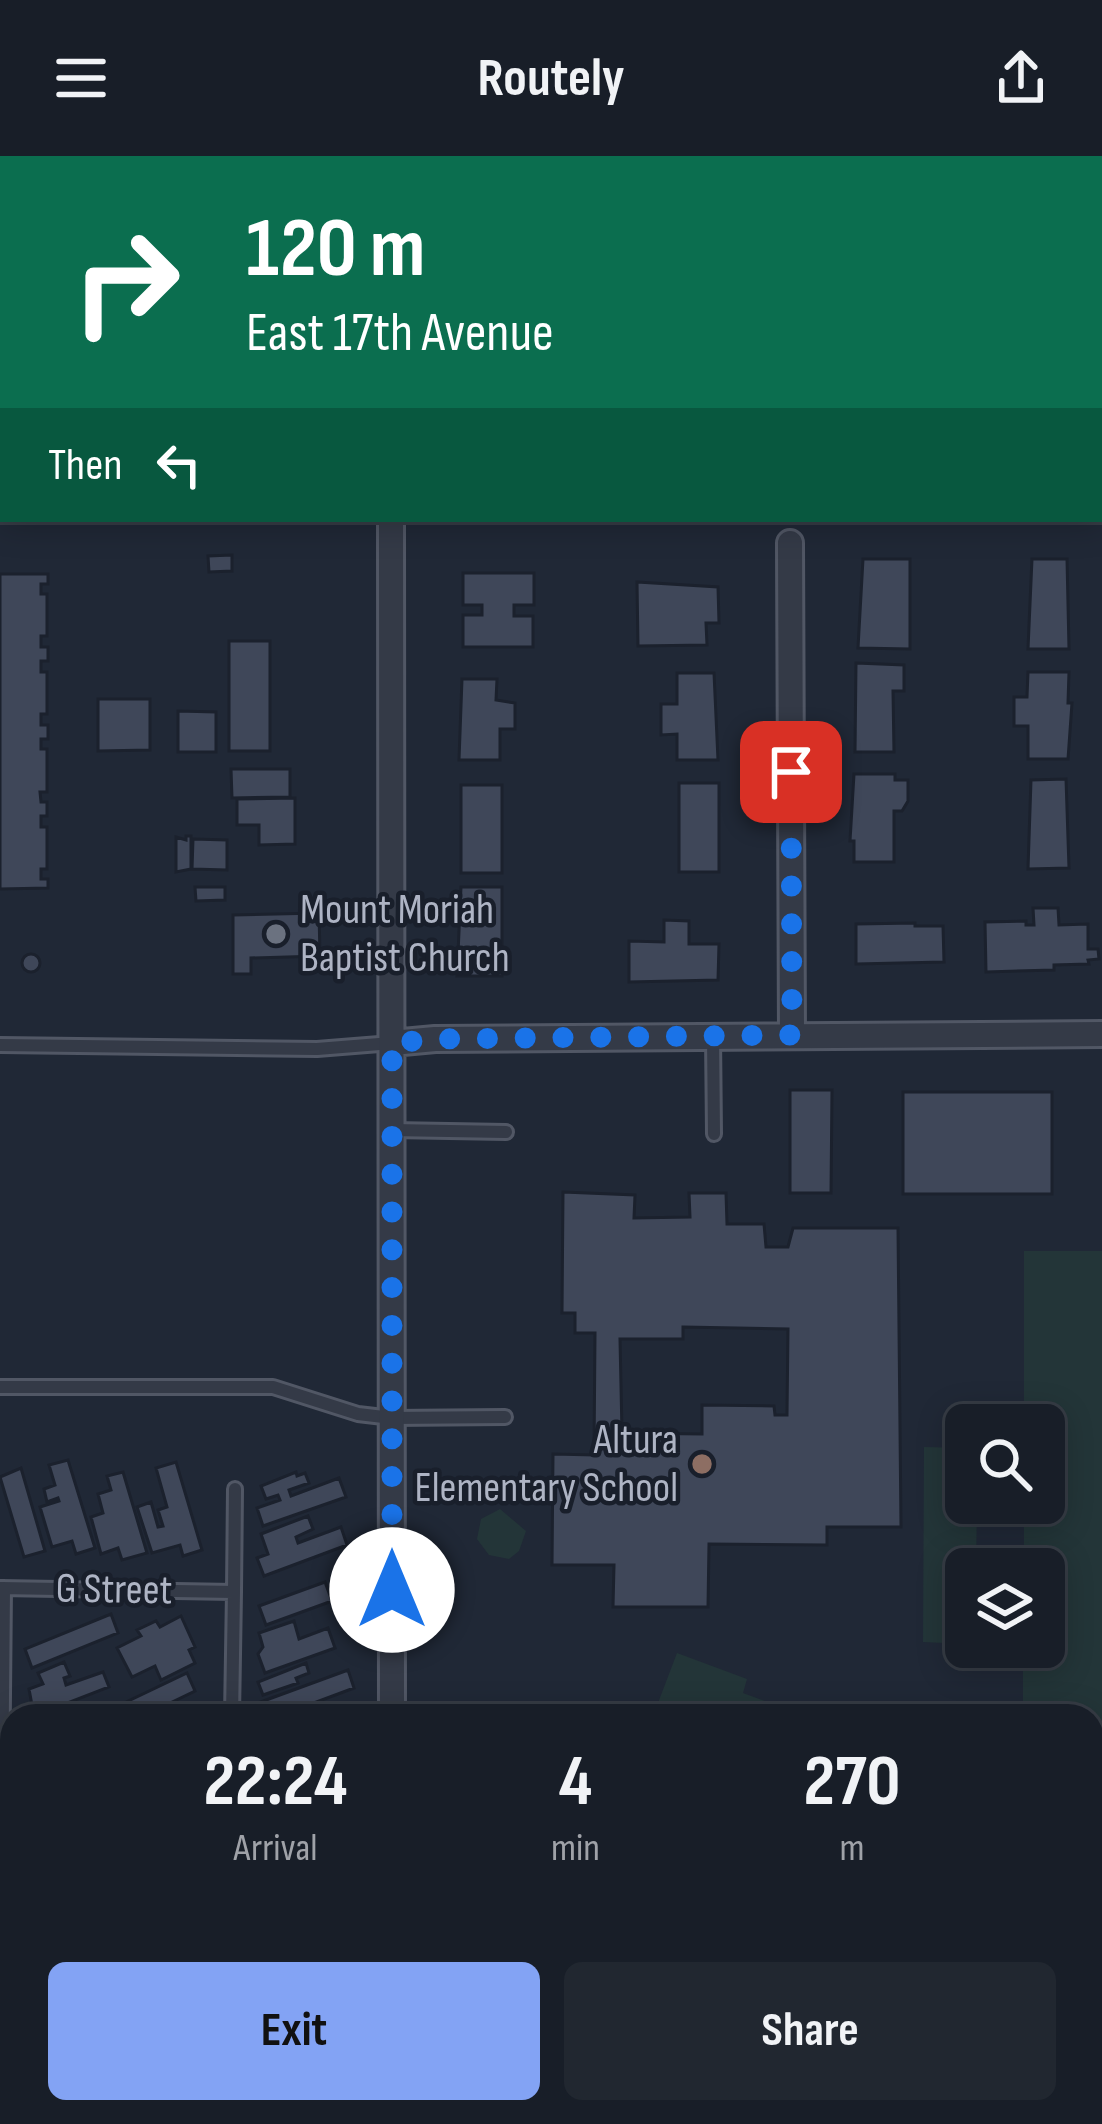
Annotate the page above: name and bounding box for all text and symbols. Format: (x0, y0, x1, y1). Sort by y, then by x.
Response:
icon: menu (48, 45, 114, 111)
icon: share (988, 45, 1054, 111)
text: Routely (477, 46, 625, 111)
text: 120 m (246, 199, 425, 300)
icon: right (48, 204, 204, 360)
text: East 17th Avenue (246, 301, 554, 366)
icon: left (146, 432, 212, 498)
text: Then (48, 438, 122, 493)
pin (740, 721, 842, 823)
icon: arrive (758, 739, 824, 805)
place label: Mount Moriah Baptist Church (300, 885, 510, 984)
marker: Mount Moriah Baptist Church (263, 921, 289, 947)
map controls (945, 1404, 1065, 1668)
button: search (945, 1404, 1065, 1524)
place label: Altura Elementary School (414, 1415, 678, 1514)
marker: Altura Elementary School (689, 1451, 715, 1477)
position arrow (329, 1527, 455, 1653)
button: layers (945, 1548, 1065, 1668)
street label: G Street (55, 1563, 173, 1617)
text: 22:24 (204, 1739, 347, 1826)
text: 4 (559, 1739, 592, 1826)
text: 270 (803, 1739, 900, 1826)
text: Arrival (234, 1825, 317, 1872)
text: min (551, 1825, 600, 1872)
text: m (839, 1825, 864, 1872)
button: Exit (48, 1962, 540, 2100)
button: Share (564, 1962, 1056, 2100)

